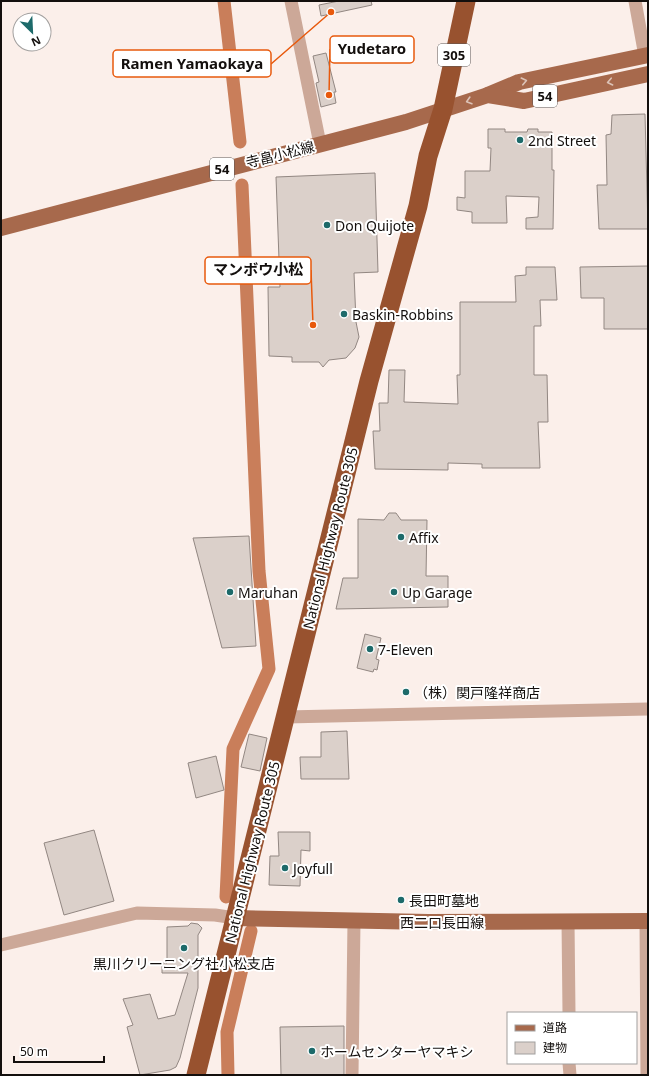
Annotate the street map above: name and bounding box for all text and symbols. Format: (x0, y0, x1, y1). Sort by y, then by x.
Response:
north arrow (12, 12, 52, 52)
text: N (29, 33, 43, 50)
callout: Yudetaro (330, 36, 414, 63)
text: Yudetaro (338, 38, 406, 58)
road number: 305 (438, 44, 470, 66)
callout: Ramen Yamaokaya (113, 50, 271, 77)
text: Ramen Yamaokaya (121, 53, 263, 73)
one-way arrow (521, 77, 527, 85)
one-way arrow (607, 78, 613, 86)
road number: 54 (533, 85, 557, 107)
one-way arrow (466, 96, 473, 105)
place label: 2nd Street (528, 131, 596, 150)
marker: 2nd Street (515, 135, 525, 145)
street label: 寺畠小松線 (244, 136, 316, 172)
road number: 54 (210, 158, 234, 180)
place label: Don Quijote (335, 216, 414, 235)
marker: Don Quijote (322, 220, 332, 230)
callout: マンボウ小松 (205, 257, 311, 284)
text: マンボウ小松 (213, 259, 303, 279)
place label: Baskin-Robbins (352, 305, 454, 324)
marker: Baskin-Robbins (339, 309, 349, 319)
street label: National Highway Route 305 (298, 445, 362, 631)
place label: Affix (409, 528, 439, 547)
marker: Affix (396, 532, 406, 542)
place label: Maruhan (238, 583, 298, 602)
place label: Up Garage (402, 583, 472, 602)
marker: Maruhan (225, 587, 235, 597)
marker: Up Garage (389, 587, 399, 597)
place label: 7-Eleven (378, 640, 433, 659)
marker: 7-Eleven (365, 644, 375, 654)
place label: （株）関戸隆祥商店 (414, 683, 540, 702)
marker: （株）関戸隆祥商店 (401, 687, 411, 697)
street label: National Highway Route 305 (220, 759, 284, 945)
place label: Joyfull (291, 859, 333, 878)
marker: Joyfull (280, 863, 290, 873)
place label: 長田町墓地 (409, 891, 479, 910)
marker: 長田町墓地 (396, 895, 406, 905)
street label: 西二口長田線 (400, 913, 484, 932)
marker: 黒川クリーニング社小松支店 (179, 943, 189, 953)
place label: 黒川クリーニング社小松支店 (93, 954, 275, 973)
legend (507, 1012, 637, 1064)
text: 道路 (543, 1019, 567, 1036)
scale bar (14, 1038, 104, 1064)
text: 建物 (543, 1039, 567, 1056)
place label: ホームセンターヤマキシ (320, 1042, 474, 1061)
text: 50 m (20, 1043, 48, 1060)
marker: ホームセンターヤマキシ (307, 1046, 317, 1056)

